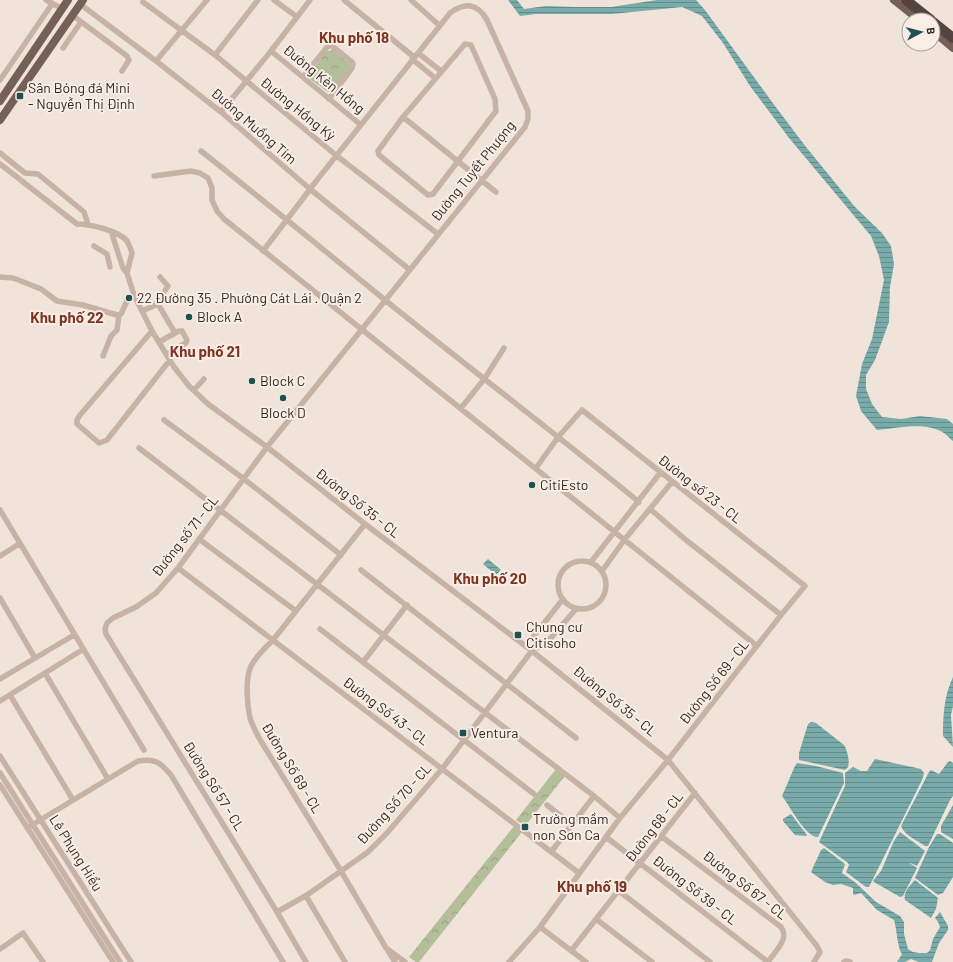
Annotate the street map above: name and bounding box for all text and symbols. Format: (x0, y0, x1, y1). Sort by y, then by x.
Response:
north arrow (901, 12, 941, 52)
text: B (925, 27, 938, 35)
district label: Khu phố 18 (319, 28, 389, 46)
street label: Đường Kèn Hồng (280, 41, 369, 117)
street label: Đường Hồng Kỳ (257, 73, 340, 144)
place label: Sân Bóng đá Mini - Nguyễn Thị Định (28, 79, 135, 112)
street label: Đường Muồng Tím (208, 84, 301, 167)
marker: Sân Bóng đá Mini - Nguyễn Thị Định (15, 91, 25, 101)
street label: Đường Tuyết Phượng (427, 117, 518, 224)
place label: 22 Đường 35 . Phường Cát Lái . Quận 2 (137, 289, 362, 306)
marker: 22 Đường 35 . Phường Cát Lái . Quận 2 (124, 293, 134, 303)
district label: Khu phố 22 (30, 308, 104, 326)
place label: Block A (197, 308, 243, 325)
marker: Block A (184, 312, 194, 322)
district label: Khu phố 21 (170, 342, 240, 360)
place label: Block C (260, 372, 305, 389)
marker: Block C (247, 376, 257, 386)
marker: Block D (278, 393, 288, 403)
place label: Block D (260, 404, 306, 421)
street label: Đường số 23 - CL (655, 451, 746, 527)
street label: Đường Số 35 - CL (313, 464, 404, 541)
place label: CitiEsto (540, 476, 588, 493)
marker: CitiEsto (527, 480, 537, 490)
street label: Đường số 71 - CL (148, 492, 222, 580)
district label: Khu phố 20 (453, 569, 527, 587)
place label: Chung cư Citisoho (526, 618, 583, 651)
marker: Chung cư Citisoho (513, 630, 523, 640)
street label: Đường Số 69 - CL (675, 636, 752, 727)
street label: Đường Số 35 - CL (570, 662, 661, 740)
street label: Đường Số 43 - CL (340, 673, 433, 748)
street label: Đường Số 69 - CL (259, 719, 326, 816)
place label: Ventura (471, 724, 518, 741)
marker: Ventura (458, 728, 468, 738)
street label: Đường Số 57 - CL (180, 738, 249, 834)
street label: Đường Số 70 - CL (353, 760, 434, 848)
street label: Đường 68 - CL (621, 788, 686, 865)
place label: Trường mầm non Sơn Ca (533, 810, 609, 843)
street label: Lê Phụng Hiểu (46, 811, 107, 894)
marker: Trường mầm non Sơn Ca (520, 822, 530, 832)
street label: Đường Số 67 - CL (700, 846, 791, 923)
street label: Đường Số 39 - CL (650, 851, 741, 928)
district label: Khu phố 19 (557, 877, 627, 895)

